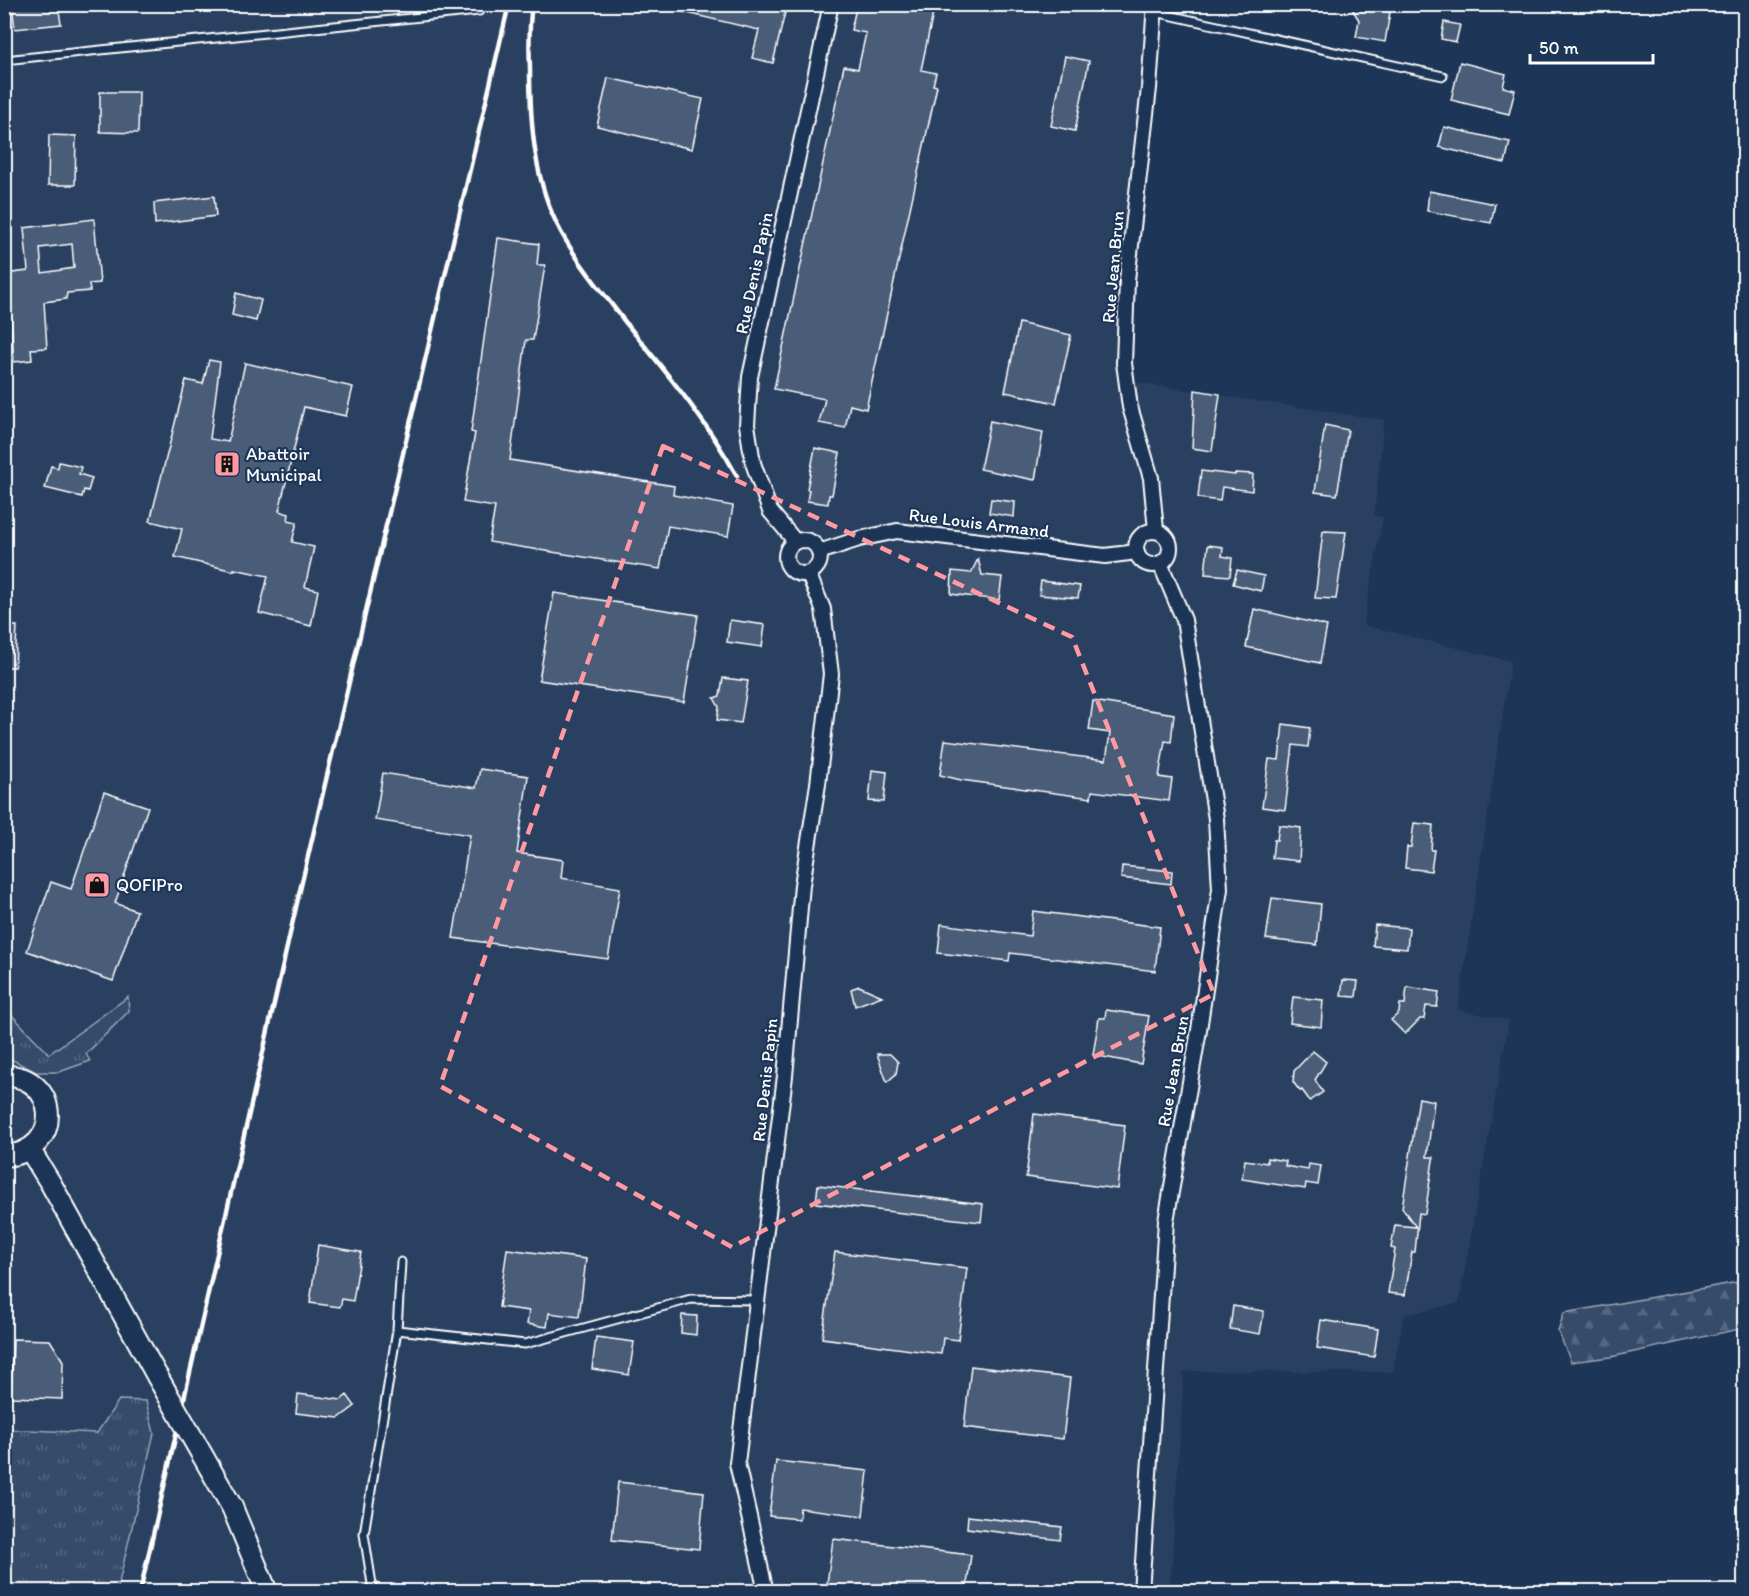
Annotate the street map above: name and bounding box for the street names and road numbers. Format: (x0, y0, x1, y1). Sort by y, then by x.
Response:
street label: Rue Denis Papin (730, 210, 778, 336)
street label: Rue Jean Brun (1097, 210, 1129, 324)
street label: Rue Louis Armand (908, 503, 1051, 543)
street label: Rue Jean Brun (1152, 1014, 1194, 1128)
street label: Rue Denis Papin (748, 1017, 782, 1143)

